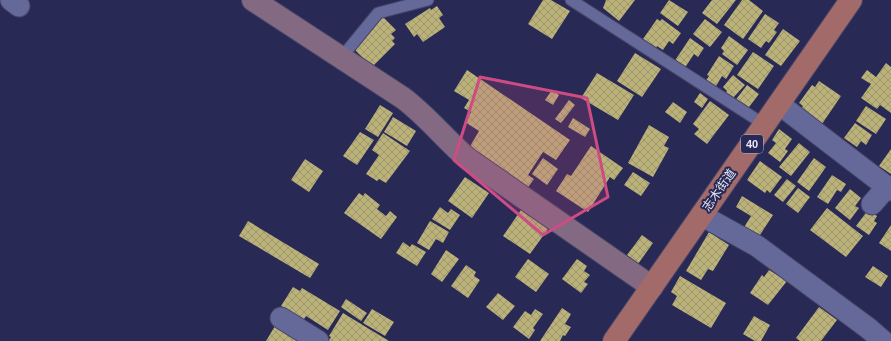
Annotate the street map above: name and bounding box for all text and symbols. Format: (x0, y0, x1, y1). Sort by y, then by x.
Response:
road number: 40 (741, 135, 763, 153)
street label: 志木街道 (699, 166, 739, 214)

